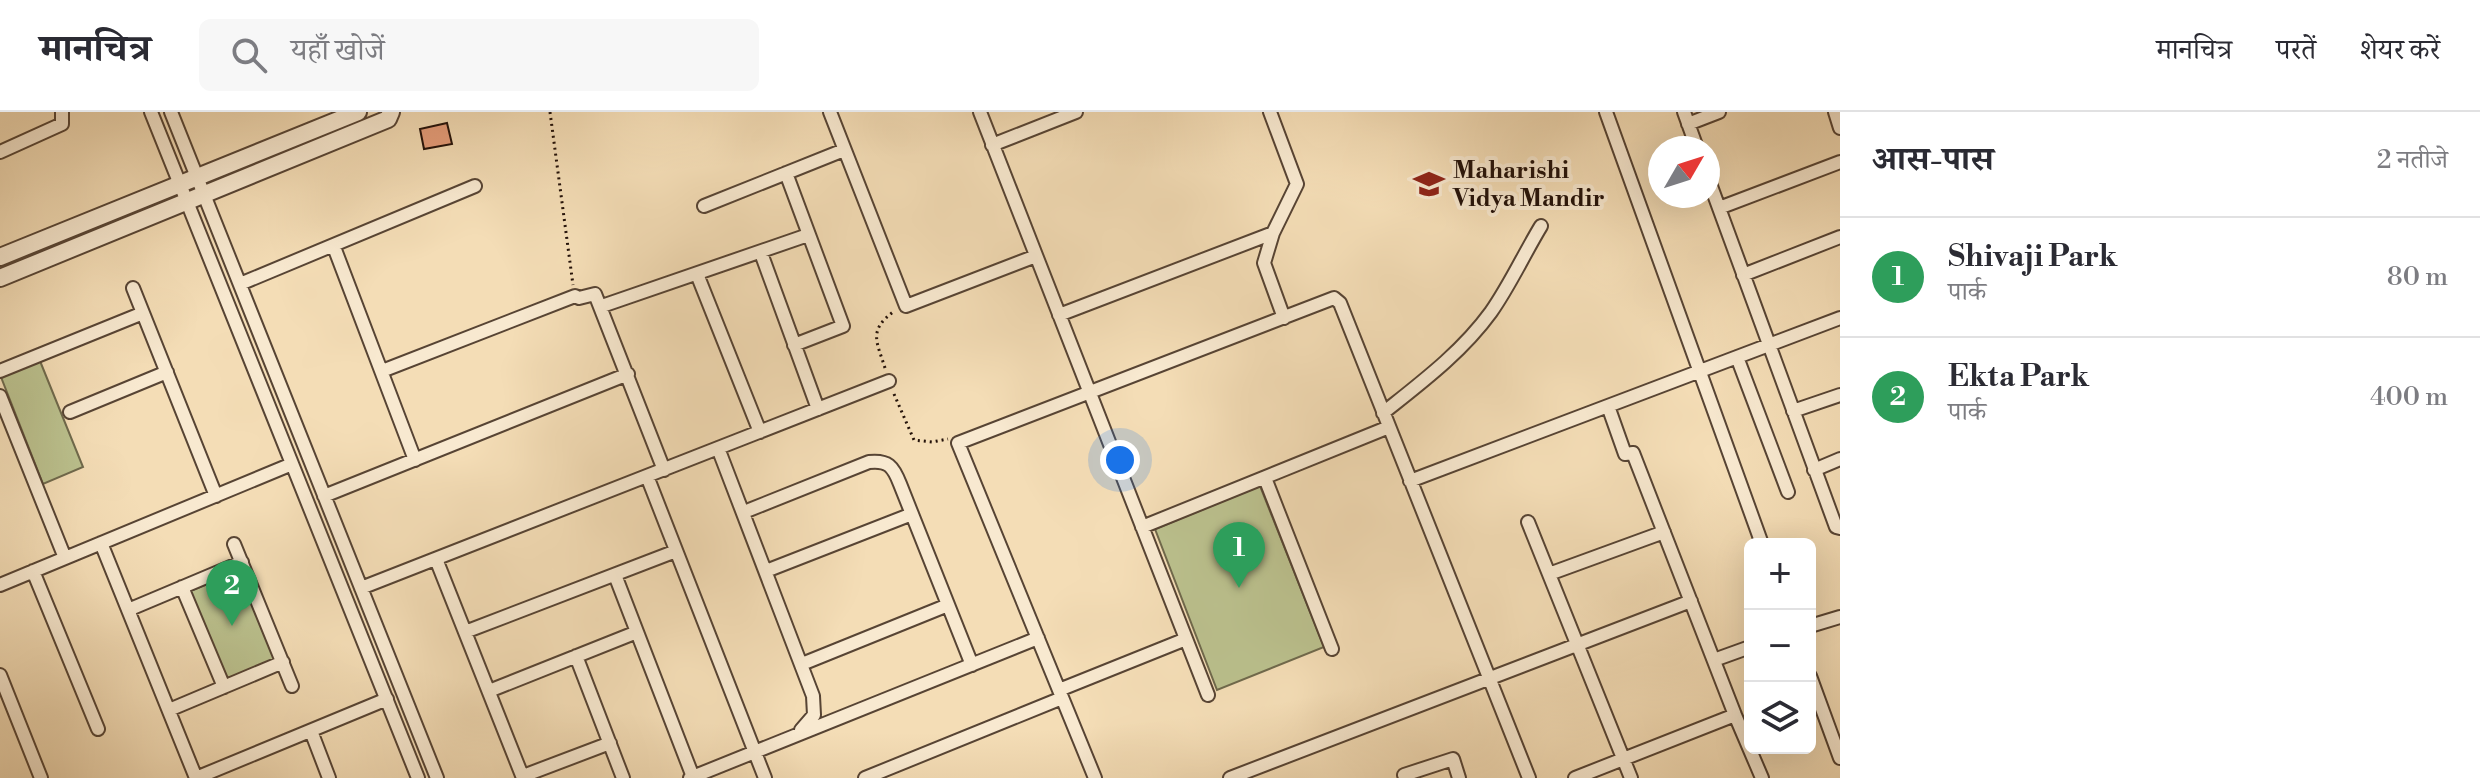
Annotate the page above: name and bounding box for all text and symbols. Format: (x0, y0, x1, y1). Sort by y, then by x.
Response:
search box (199, 19, 759, 91)
text: मानचित्र (40, 26, 151, 73)
text: यहाँ खोजें (291, 32, 385, 70)
icon: search (227, 33, 271, 77)
text: मानचित्र (2156, 33, 2232, 68)
text: परतें (2276, 33, 2316, 68)
text: शेयर करें (2360, 33, 2440, 68)
north arrow (1648, 136, 1720, 208)
text: आस-पास (1872, 139, 1994, 181)
text: 2 नतीजे (2377, 144, 2448, 176)
place label: Maharishi Vidya Mandir (1452, 156, 1605, 214)
school or university icon: Maharishi Vidya Mandir (1412, 167, 1446, 201)
text: Shivaji Park (1948, 238, 2117, 276)
text: 1 (1892, 261, 1904, 293)
text: 80 m (2387, 261, 2448, 293)
text: पार्क (1948, 276, 1986, 308)
text: Ekta Park (1948, 358, 2089, 396)
text: 2 (1890, 381, 1906, 413)
text: 400 m (2370, 381, 2448, 413)
text: पार्क (1948, 396, 1986, 428)
your location (1100, 440, 1140, 480)
pin: 1 (1213, 522, 1265, 588)
map controls (1744, 538, 1816, 754)
button: + (1744, 538, 1816, 610)
pin: 2 (206, 560, 258, 626)
button: − (1744, 610, 1816, 682)
button: layers (1744, 682, 1816, 754)

